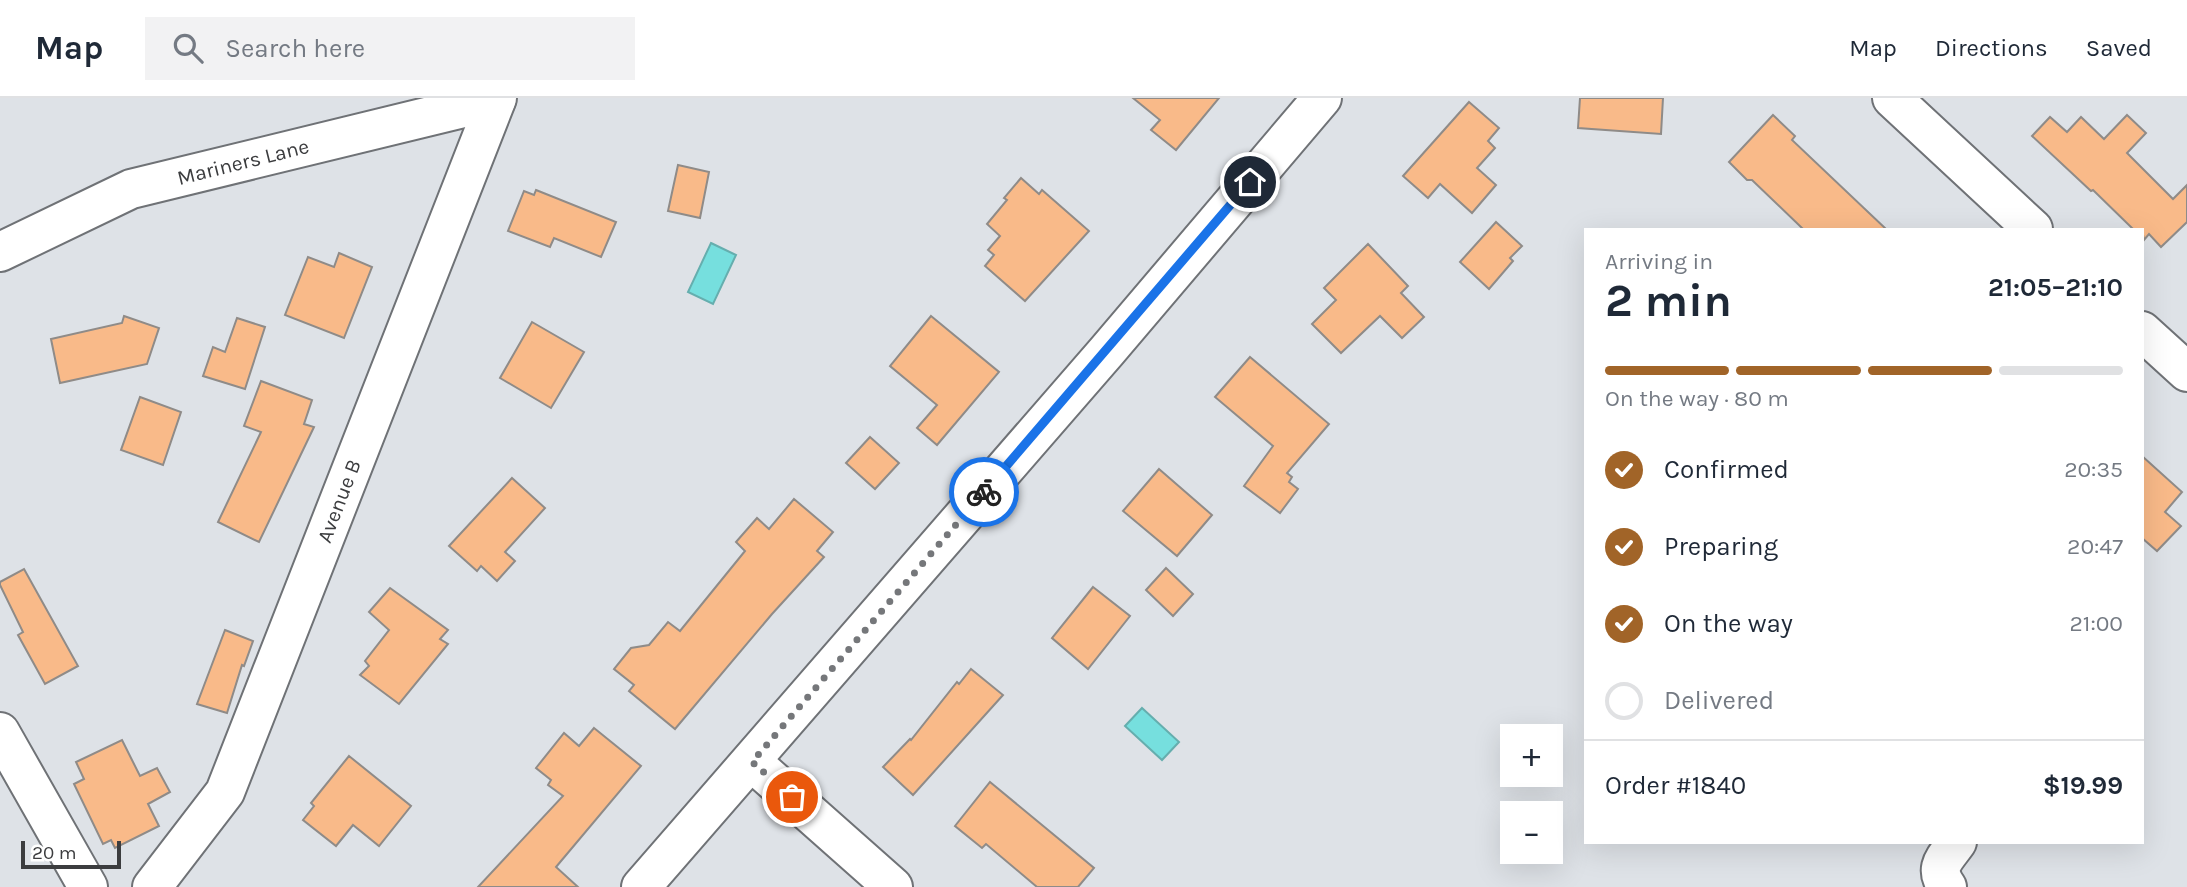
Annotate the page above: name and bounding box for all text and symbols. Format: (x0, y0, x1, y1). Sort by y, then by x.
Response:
search box (145, 17, 635, 80)
text: Map (35, 29, 103, 67)
icon: search (169, 29, 207, 67)
text: Search here (225, 33, 365, 64)
text: Map (1849, 34, 1897, 62)
text: Directions (1935, 34, 2048, 62)
text: Saved (2086, 34, 2152, 62)
street label: Mariners Lane (175, 134, 311, 190)
pin (1220, 152, 1280, 212)
icon: home (1231, 163, 1269, 201)
text: Arriving in (1605, 248, 1713, 275)
text: 21:05–21:10 (1988, 272, 2123, 303)
text: 2 min (1605, 274, 1732, 328)
text: On the way · 80 m (1605, 385, 1789, 412)
icon: check (1605, 451, 1643, 489)
text: Confirmed (1664, 454, 1789, 485)
street label: Avenue B (312, 456, 366, 546)
text: 20:35 (2064, 456, 2123, 483)
courier (949, 457, 1019, 527)
icon: bike (965, 473, 1003, 511)
icon: check (1605, 528, 1643, 566)
text: Preparing (1664, 531, 1778, 562)
text: 20:47 (2067, 533, 2123, 560)
icon: check (1605, 605, 1643, 643)
text: On the way (1664, 608, 1793, 639)
text: 21:00 (2069, 610, 2123, 637)
text: Delivered (1664, 685, 1774, 716)
map controls (1500, 724, 1563, 864)
button: + (1500, 724, 1563, 787)
pin (762, 767, 822, 827)
text: Order #1840 (1605, 770, 1746, 801)
text: $19.99 (2043, 770, 2123, 801)
icon: bag (773, 778, 811, 816)
button: − (1500, 801, 1563, 864)
scale bar (21, 838, 121, 870)
text: 20 m (32, 842, 77, 864)

